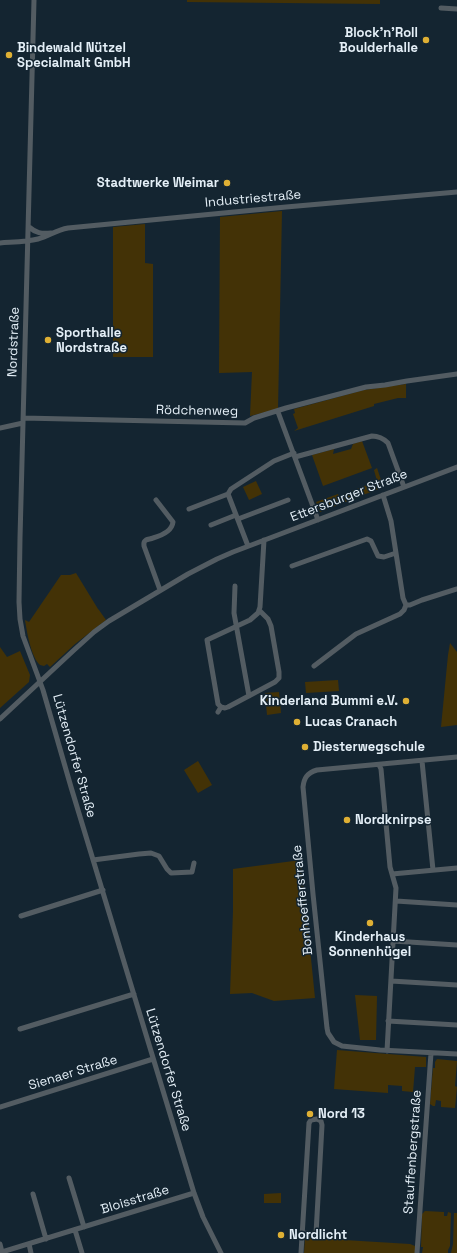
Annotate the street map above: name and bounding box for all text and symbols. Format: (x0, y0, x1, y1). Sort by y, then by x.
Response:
place label: Block'n'Roll Boulderhalle (339, 25, 418, 56)
marker: Block'n'Roll Boulderhalle (421, 35, 431, 45)
place label: Bindewald Nützel Specialmalt GmbH (17, 40, 131, 71)
marker: Bindewald Nützel Specialmalt GmbH (4, 50, 14, 60)
place label: Stadtwerke Weimar (97, 175, 219, 191)
marker: Stadtwerke Weimar (222, 178, 232, 188)
street label: Industriestraße (204, 187, 302, 211)
street label: Nordstraße (5, 307, 23, 377)
place label: Sporthalle Nordstraße (56, 325, 127, 356)
marker: Sporthalle Nordstraße (43, 335, 53, 345)
street label: Rödchenweg (156, 402, 238, 420)
street label: Ettersburger Straße (288, 466, 410, 526)
street label: Lützendorfer Straße (49, 692, 99, 820)
place label: Kinderland Bummi e.V. (260, 693, 398, 709)
marker: Kinderland Bummi e.V. (401, 696, 411, 706)
place label: Lucas Cranach (305, 714, 397, 730)
marker: Lucas Cranach (292, 717, 302, 727)
place label: Diesterwegschule (313, 739, 425, 755)
marker: Diesterwegschule (300, 742, 310, 752)
place label: Nordknirpse (355, 812, 431, 828)
marker: Nordknirpse (342, 815, 352, 825)
street label: Bonhoefferstraße (289, 844, 317, 956)
marker: Kinderhaus Sonnenhügel (365, 918, 375, 928)
place label: Kinderhaus Sonnenhügel (329, 929, 411, 960)
street label: Lützendorfer Straße (142, 1007, 194, 1133)
street label: Sienaer Straße (27, 1052, 119, 1094)
street label: Stauffenbergstraße (401, 1089, 425, 1215)
place label: Nord 13 (318, 1106, 365, 1122)
marker: Nord 13 (305, 1109, 315, 1119)
street label: Bloisstraße (99, 1182, 171, 1218)
place label: Nordlicht (289, 1227, 347, 1243)
marker: Nordlicht (276, 1230, 286, 1240)

